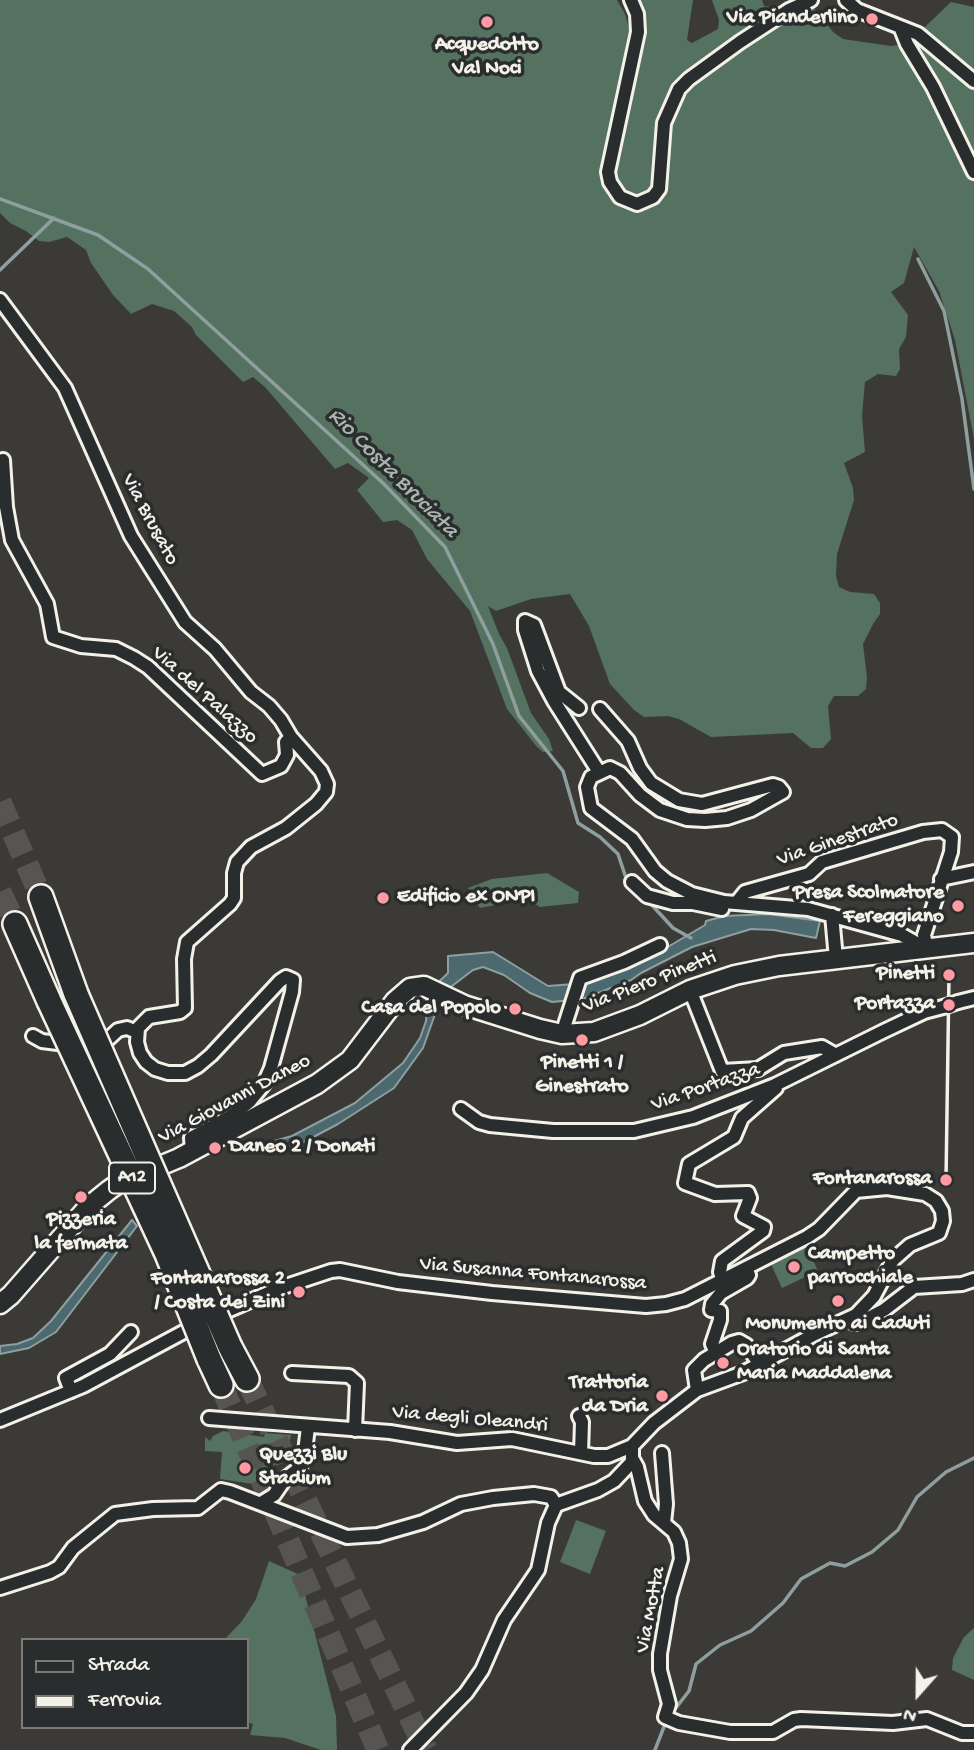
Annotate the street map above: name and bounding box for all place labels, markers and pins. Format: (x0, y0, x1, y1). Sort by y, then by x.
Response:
place label: Via Pianderlino (727, 6, 858, 32)
marker: Via Pianderlino (864, 11, 880, 27)
marker: Acquedotto Val Noci (479, 14, 495, 30)
place label: Acquedotto Val Noci (435, 33, 539, 83)
place label: Presa Scolmatore Fereggiano (793, 881, 944, 931)
place label: Edificio ex ONPI (397, 885, 535, 911)
marker: Edificio ex ONPI (375, 890, 391, 906)
marker: Presa Scolmatore Fereggiano (950, 898, 966, 914)
place label: Pinetti (876, 962, 935, 988)
marker: Pinetti (941, 967, 957, 983)
place label: Portazza (855, 992, 935, 1018)
place label: Casa del Popolo (362, 996, 501, 1022)
marker: Portazza (941, 997, 957, 1013)
marker: Casa del Popolo (507, 1001, 523, 1017)
marker: Pinetti 1 / Ginestrato (574, 1032, 590, 1048)
place label: Pinetti 1 / Ginestrato (535, 1051, 629, 1101)
place label: Daneo 2 / Donati (229, 1135, 376, 1161)
marker: Daneo 2 / Donati (207, 1140, 223, 1156)
place label: Fontanarossa (813, 1167, 932, 1193)
marker: Fontanarossa (938, 1172, 954, 1188)
marker: Pizzeria la fermata (73, 1189, 89, 1205)
place label: Pizzeria la fermata (35, 1208, 127, 1258)
place label: Campetto parrocchiale (808, 1242, 913, 1292)
marker: Campetto parrocchiale (786, 1259, 802, 1275)
place label: Fontanarossa 2 / Costa dei Zini (151, 1267, 285, 1317)
marker: Fontanarossa 2 / Costa dei Zini (291, 1284, 307, 1300)
marker: Monumento ai Caduti (830, 1293, 846, 1309)
place label: Monumento ai Caduti (746, 1312, 930, 1338)
place label: Oratorio di Santa Maria Maddalena (737, 1338, 891, 1388)
marker: Oratorio di Santa Maria Maddalena (715, 1355, 731, 1371)
place label: Trattoria da Dria (569, 1371, 648, 1421)
marker: Trattoria da Dria (654, 1388, 670, 1404)
place label: Quezzi Blu Stadium (259, 1443, 347, 1493)
marker: Quezzi Blu Stadium (237, 1460, 253, 1476)

